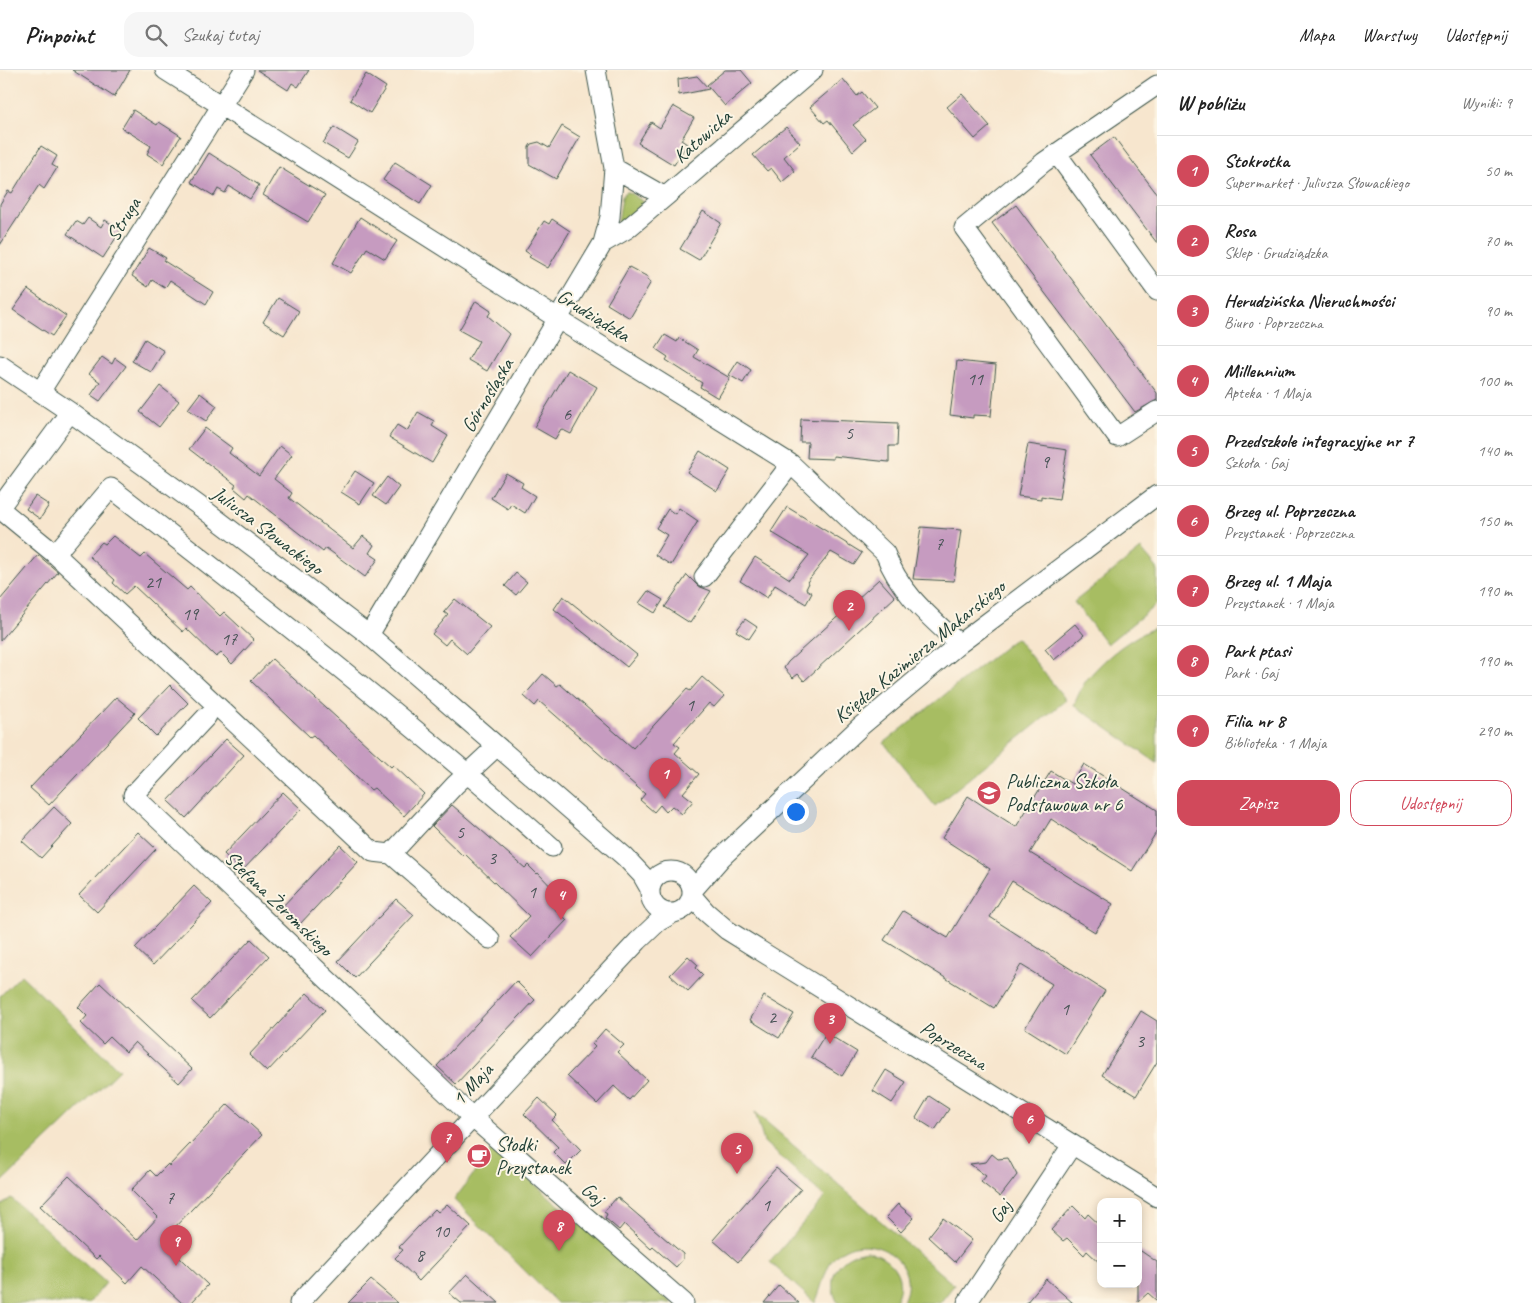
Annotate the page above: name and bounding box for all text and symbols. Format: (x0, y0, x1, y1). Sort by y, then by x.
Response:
search box (124, 12, 474, 57)
text: Pinpoint (25, 20, 94, 50)
icon: search (142, 21, 170, 49)
text: Szukaj tutaj (182, 23, 259, 47)
text: Mapa (1299, 24, 1334, 46)
text: Warstwy (1362, 24, 1417, 46)
text: Udostępnij (1445, 24, 1507, 46)
text: W pobliżu (1177, 90, 1244, 116)
text: Wyniki: 9 (1461, 93, 1512, 113)
street label: Katowicka (668, 103, 738, 169)
text: Stokrotka (1224, 149, 1289, 173)
text: 1 (1189, 161, 1197, 181)
text: 50 m (1485, 161, 1512, 181)
text: Supermarket · Juliusza Słowackiego (1224, 173, 1409, 193)
street label: Struga (101, 191, 147, 246)
text: Rosa (1224, 219, 1255, 243)
text: 2 (1189, 231, 1197, 251)
text: 70 m (1485, 231, 1512, 251)
text: Sklep · Grudziądzka (1224, 243, 1327, 263)
street label: Grudziądzka (553, 283, 636, 348)
text: Herudzińska Nieruchmości (1224, 289, 1394, 313)
text: 3 (1189, 301, 1197, 321)
text: 90 m (1485, 301, 1512, 321)
text: Biuro · Poprzeczna (1224, 313, 1323, 333)
street label: Górnośląska (456, 353, 520, 437)
text: Millennium (1224, 359, 1295, 383)
house number: 11 (967, 368, 984, 390)
text: 4 (1189, 371, 1197, 391)
text: 100 m (1478, 371, 1512, 391)
text: Apteka · 1 Maja (1224, 383, 1311, 403)
house number: 6 (563, 403, 572, 425)
house number: 5 (845, 422, 854, 444)
text: Przedszkole integracyjne nr 7 (1224, 429, 1414, 453)
text: 5 (1190, 441, 1196, 461)
text: 140 m (1478, 441, 1512, 461)
house number: 9 (1041, 451, 1051, 473)
text: Szkoła · Gaj (1224, 453, 1288, 473)
street label: Juliusza Słowackiego (206, 480, 330, 581)
text: Brzeg ul. Poprzeczna (1224, 499, 1355, 523)
text: 6 (1189, 511, 1197, 531)
text: 150 m (1478, 511, 1512, 531)
text: Przystanek · Poprzeczna (1224, 523, 1354, 543)
house number: 7 (935, 533, 944, 555)
text: Brzeg ul. 1 Maja (1224, 569, 1331, 593)
house number: 21 (145, 571, 162, 593)
street label: Księdza Kazimierza Makarskiego (828, 573, 1012, 728)
text: 7 (1189, 581, 1197, 601)
text: 190 m (1478, 581, 1512, 601)
pin: 2 (833, 590, 865, 631)
text: Przystanek · 1 Maja (1224, 593, 1334, 613)
house number: 19 (182, 603, 200, 625)
house number: 17 (221, 628, 238, 650)
text: Park ptasi (1224, 639, 1291, 663)
text: 8 (1189, 651, 1197, 671)
text: 190 m (1478, 651, 1512, 671)
text: Park · Gaj (1224, 663, 1278, 683)
house number: 1 (686, 694, 695, 716)
text: Filia nr 8 (1224, 709, 1285, 733)
text: 9 (1189, 721, 1197, 741)
text: 290 m (1478, 721, 1512, 741)
text: Biblioteka · 1 Maja (1224, 733, 1327, 753)
pin: 1 (649, 758, 681, 799)
place label: Publiczna Szkoła Podstawowa nr 6 (1006, 769, 1123, 817)
school or university icon: Publiczna Szkoła Podstawowa nr 6 (976, 780, 1002, 806)
button: Zapisz (1177, 780, 1340, 826)
button: Udostępnij (1350, 780, 1512, 826)
your location (783, 799, 809, 825)
house number: 5 (456, 821, 465, 843)
street label: Stefana Żeromskiego (219, 845, 339, 963)
house number: 3 (488, 847, 498, 869)
pin: 4 (545, 879, 577, 920)
house number: 1 (528, 881, 537, 903)
house number: 1 (1061, 998, 1070, 1020)
pin: 3 (814, 1003, 846, 1044)
house number: 2 (768, 1006, 778, 1028)
street label: Poprzeczna (916, 1015, 993, 1077)
house number: 3 (1136, 1030, 1146, 1052)
street label: 1 Maja (446, 1056, 500, 1111)
pin: 6 (1013, 1103, 1045, 1144)
pin: 7 (431, 1122, 463, 1163)
place label: Słodki Przystanek (496, 1132, 572, 1180)
pin: 5 (721, 1133, 753, 1174)
cafe icon: Słodki Przystanek (466, 1143, 492, 1169)
street label: Gaj (576, 1177, 611, 1211)
house number: 7 (166, 1187, 175, 1209)
street label: Gaj (984, 1193, 1018, 1228)
house number: 1 (762, 1194, 771, 1216)
map controls (1097, 1198, 1142, 1288)
button: + (1097, 1198, 1142, 1243)
pin: 8 (543, 1210, 575, 1251)
house number: 10 (433, 1220, 451, 1242)
pin: 9 (160, 1225, 192, 1266)
button: − (1097, 1243, 1142, 1288)
house number: 8 (416, 1244, 426, 1266)

